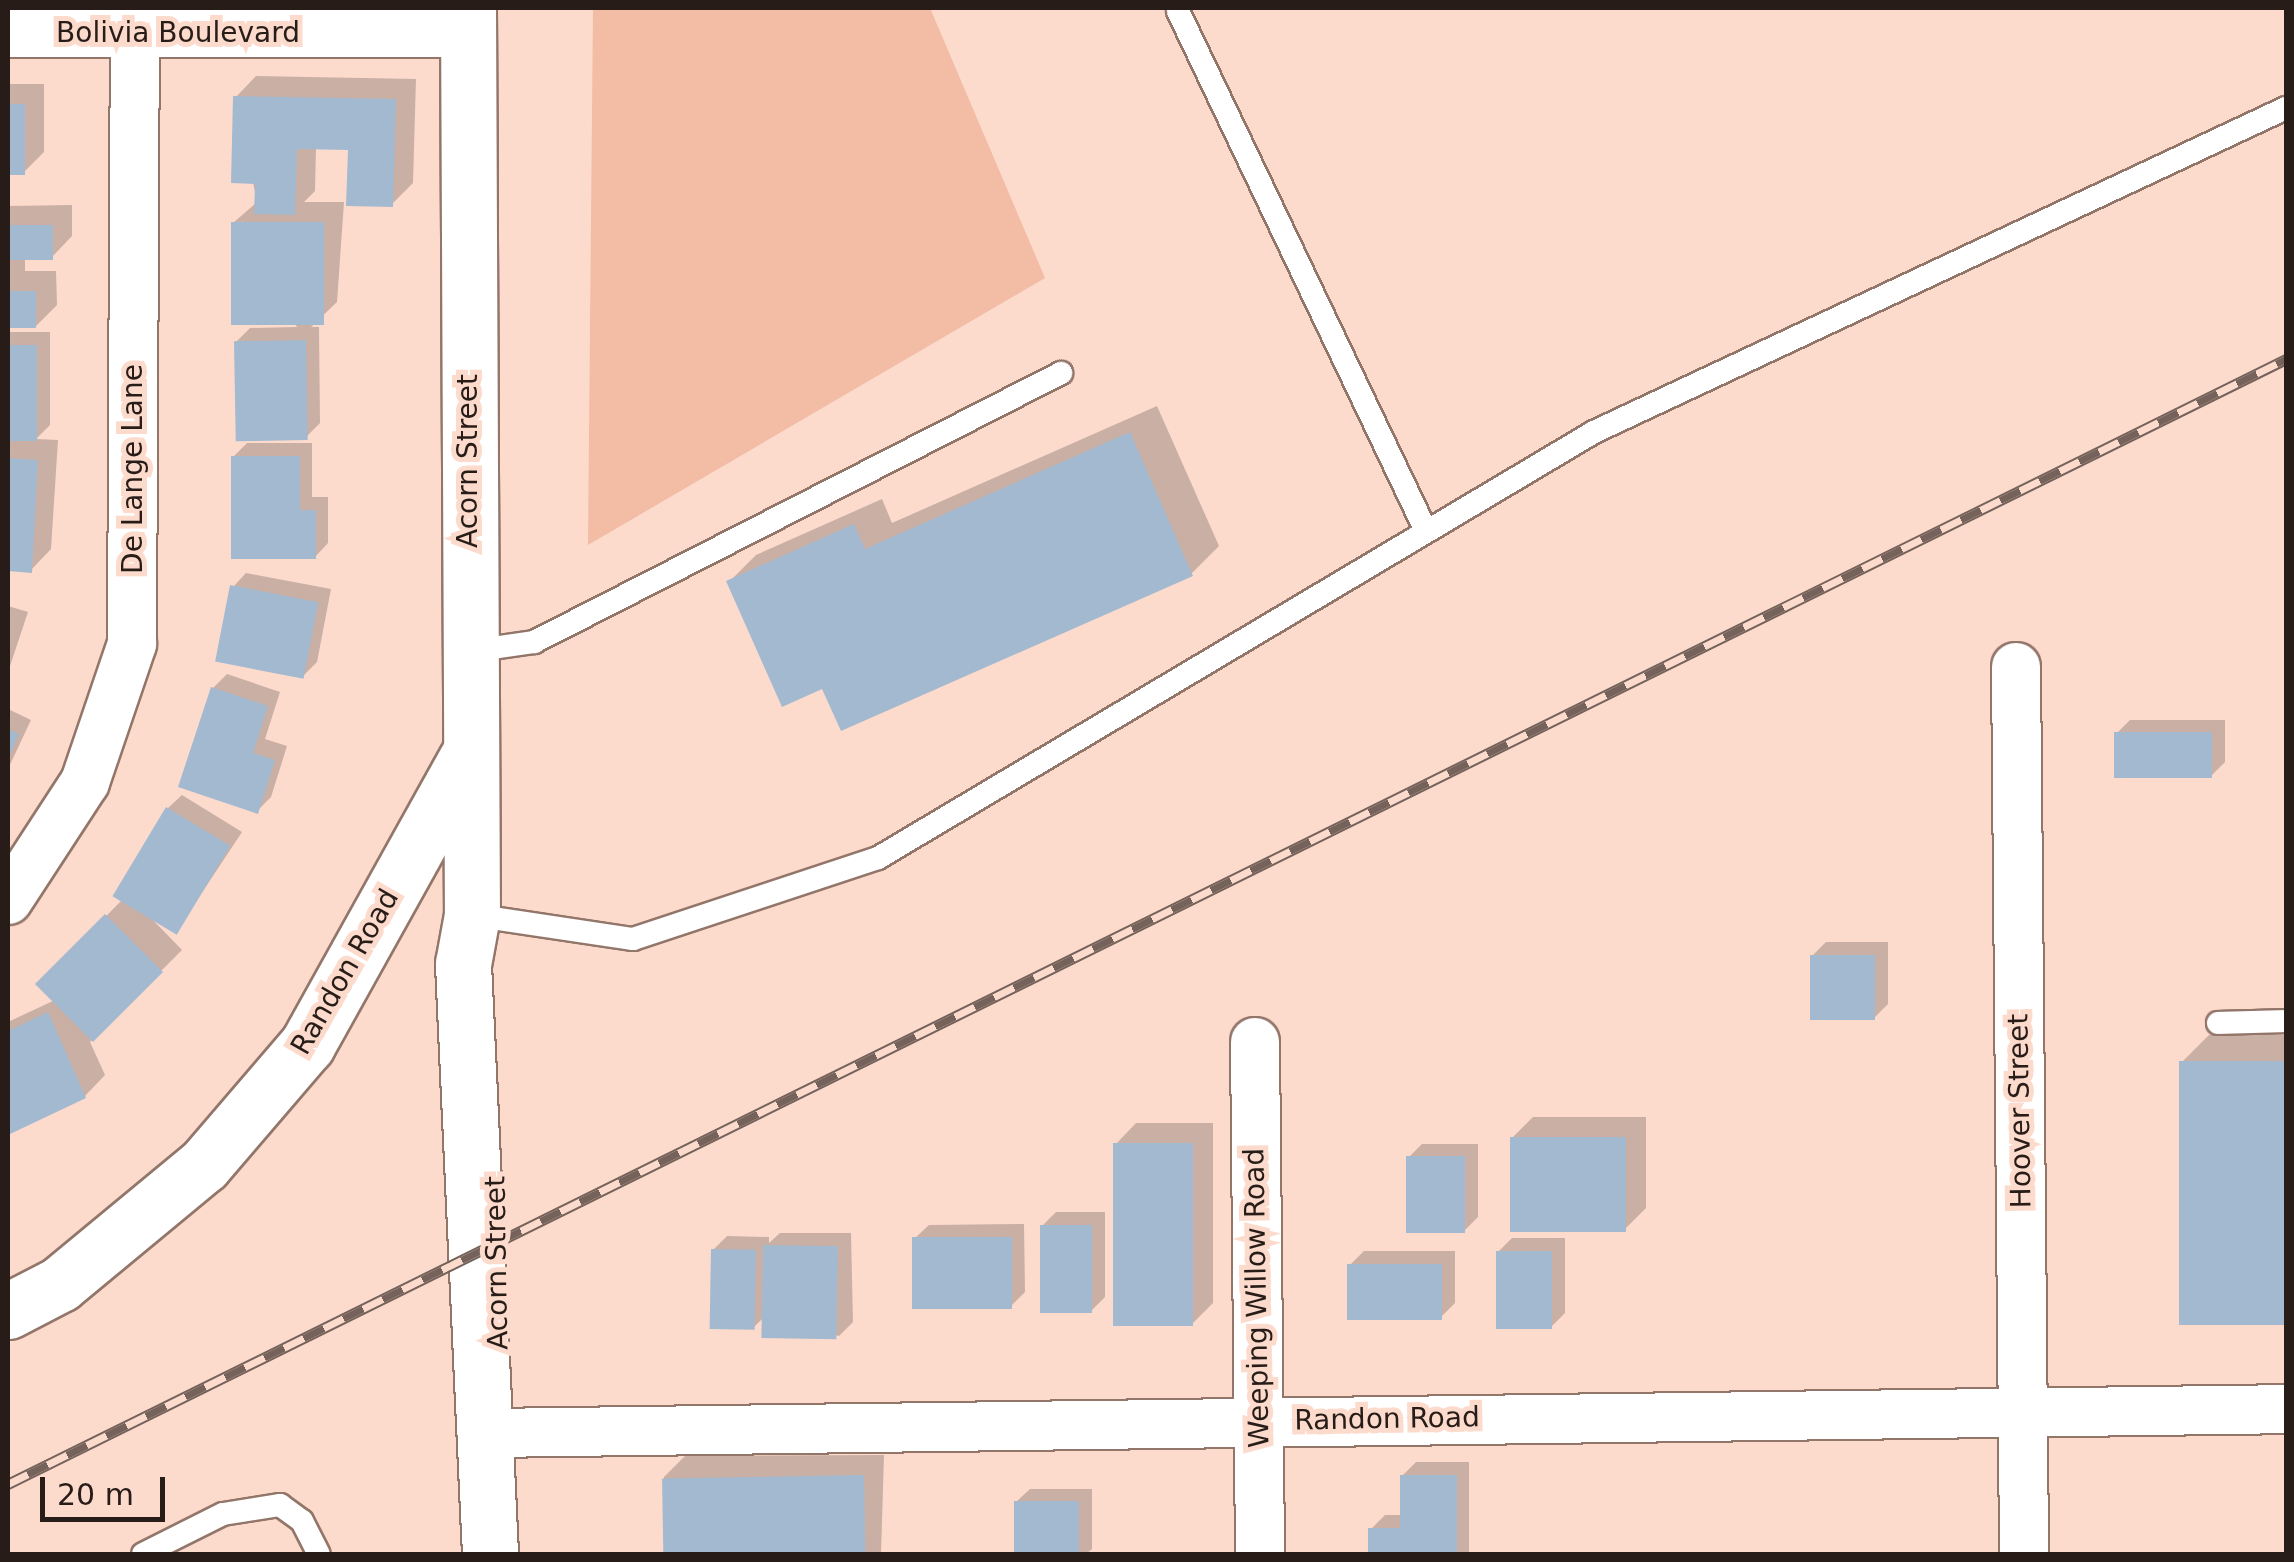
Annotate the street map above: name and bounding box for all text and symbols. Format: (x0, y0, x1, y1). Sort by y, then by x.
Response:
street label: Bolivia Boulevard (56, 16, 300, 50)
street label: De Lange Lane (116, 364, 150, 574)
street label: Acorn Street (451, 374, 485, 548)
street label: Randon Road (284, 883, 406, 1061)
street label: Hoover Street (2002, 1013, 2038, 1209)
street label: Weeping Willow Road (1238, 1148, 1276, 1448)
street label: Acorn Street (479, 1176, 515, 1350)
street label: Randon Road (1294, 1401, 1480, 1437)
scale bar (45, 1457, 170, 1519)
text: 20 m (57, 1477, 134, 1512)

